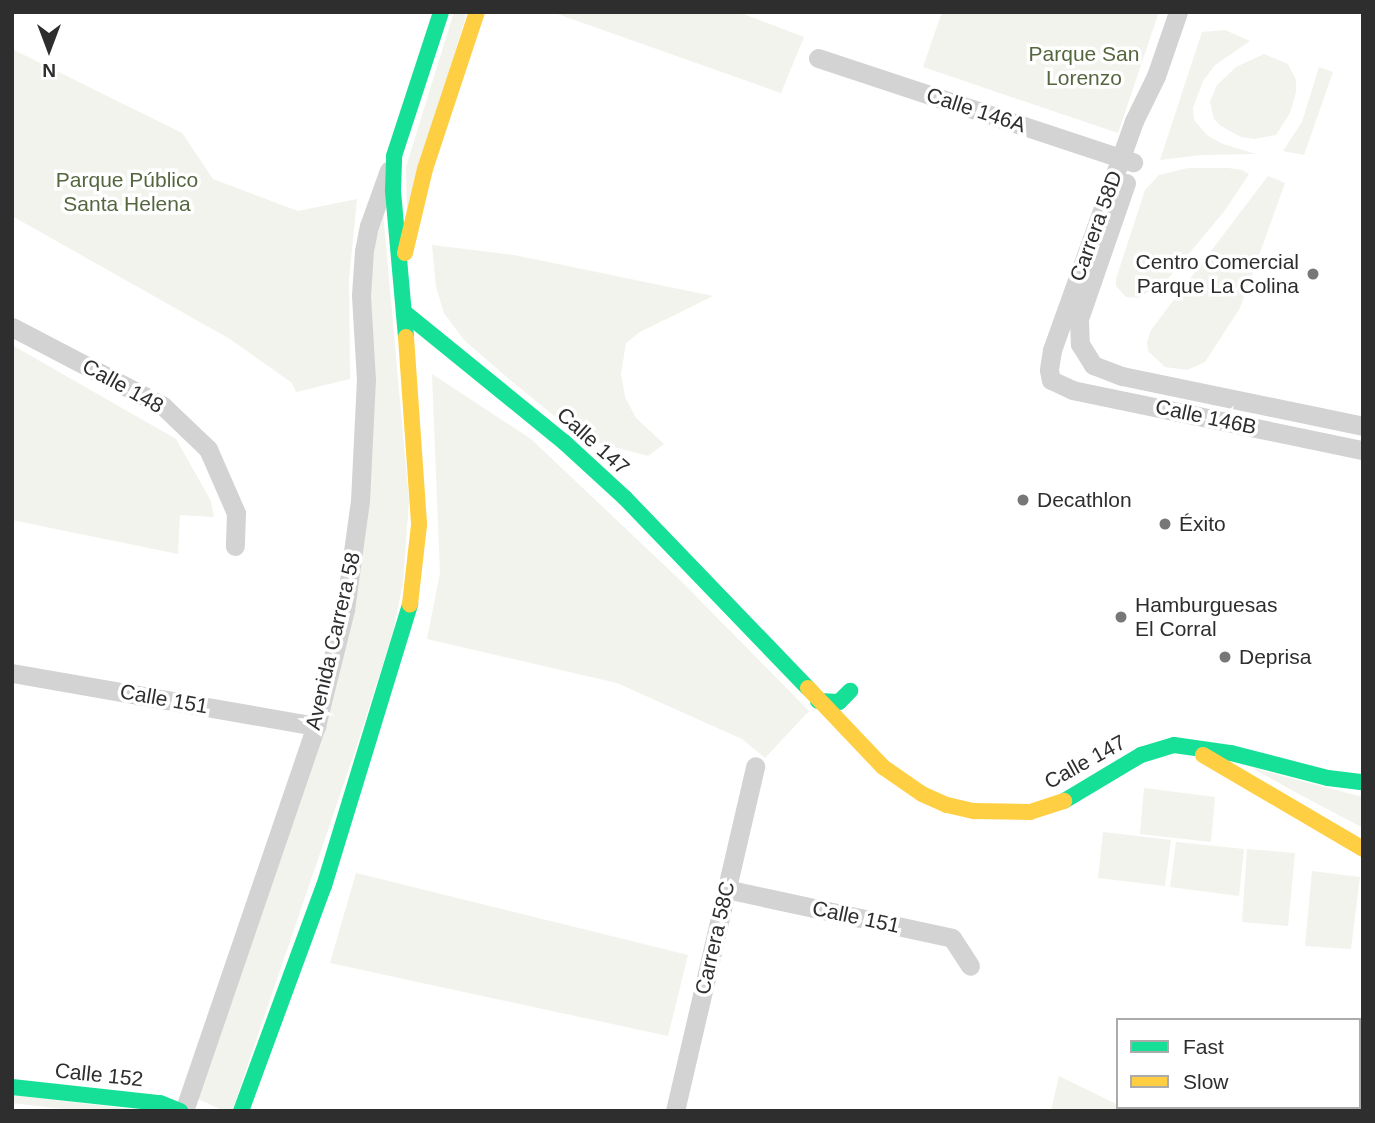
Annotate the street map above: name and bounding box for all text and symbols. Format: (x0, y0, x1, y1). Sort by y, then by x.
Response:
north arrow (14, 14, 84, 84)
park label: Parque San Lorenzo (1029, 41, 1139, 91)
text: N (42, 60, 56, 81)
street label: Calle 146A (923, 82, 1029, 138)
park label: Parque Público Santa Helena (56, 167, 198, 217)
street label: Carrera 58D (1064, 167, 1128, 285)
place label: Centro Comercial Parque La Colina (1136, 249, 1299, 299)
marker: Centro Comercial Parque La Colina (1305, 266, 1321, 282)
street label: Calle 148 (78, 353, 168, 419)
street label: Calle 146B (1153, 394, 1259, 440)
street label: Calle 147 (552, 402, 634, 480)
place label: Decathlon (1037, 487, 1132, 513)
marker: Decathlon (1015, 492, 1031, 508)
place label: Éxito (1179, 511, 1226, 537)
marker: Éxito (1157, 516, 1173, 532)
street label: Avenida Carrera 58 (300, 550, 366, 732)
place label: Hamburguesas El Corral (1135, 592, 1277, 642)
marker: Hamburguesas El Corral (1113, 609, 1129, 625)
place label: Deprisa (1239, 644, 1311, 670)
marker: Deprisa (1217, 649, 1233, 665)
street label: Calle 151 (118, 679, 210, 719)
street label: Calle 147 (1040, 729, 1130, 795)
street label: Carrera 58C (690, 879, 740, 997)
street label: Calle 151 (810, 895, 902, 939)
legend (1116, 1018, 1361, 1109)
text: Fast (1183, 1035, 1224, 1058)
street label: Calle 152 (54, 1058, 144, 1092)
text: Slow (1183, 1070, 1229, 1093)

